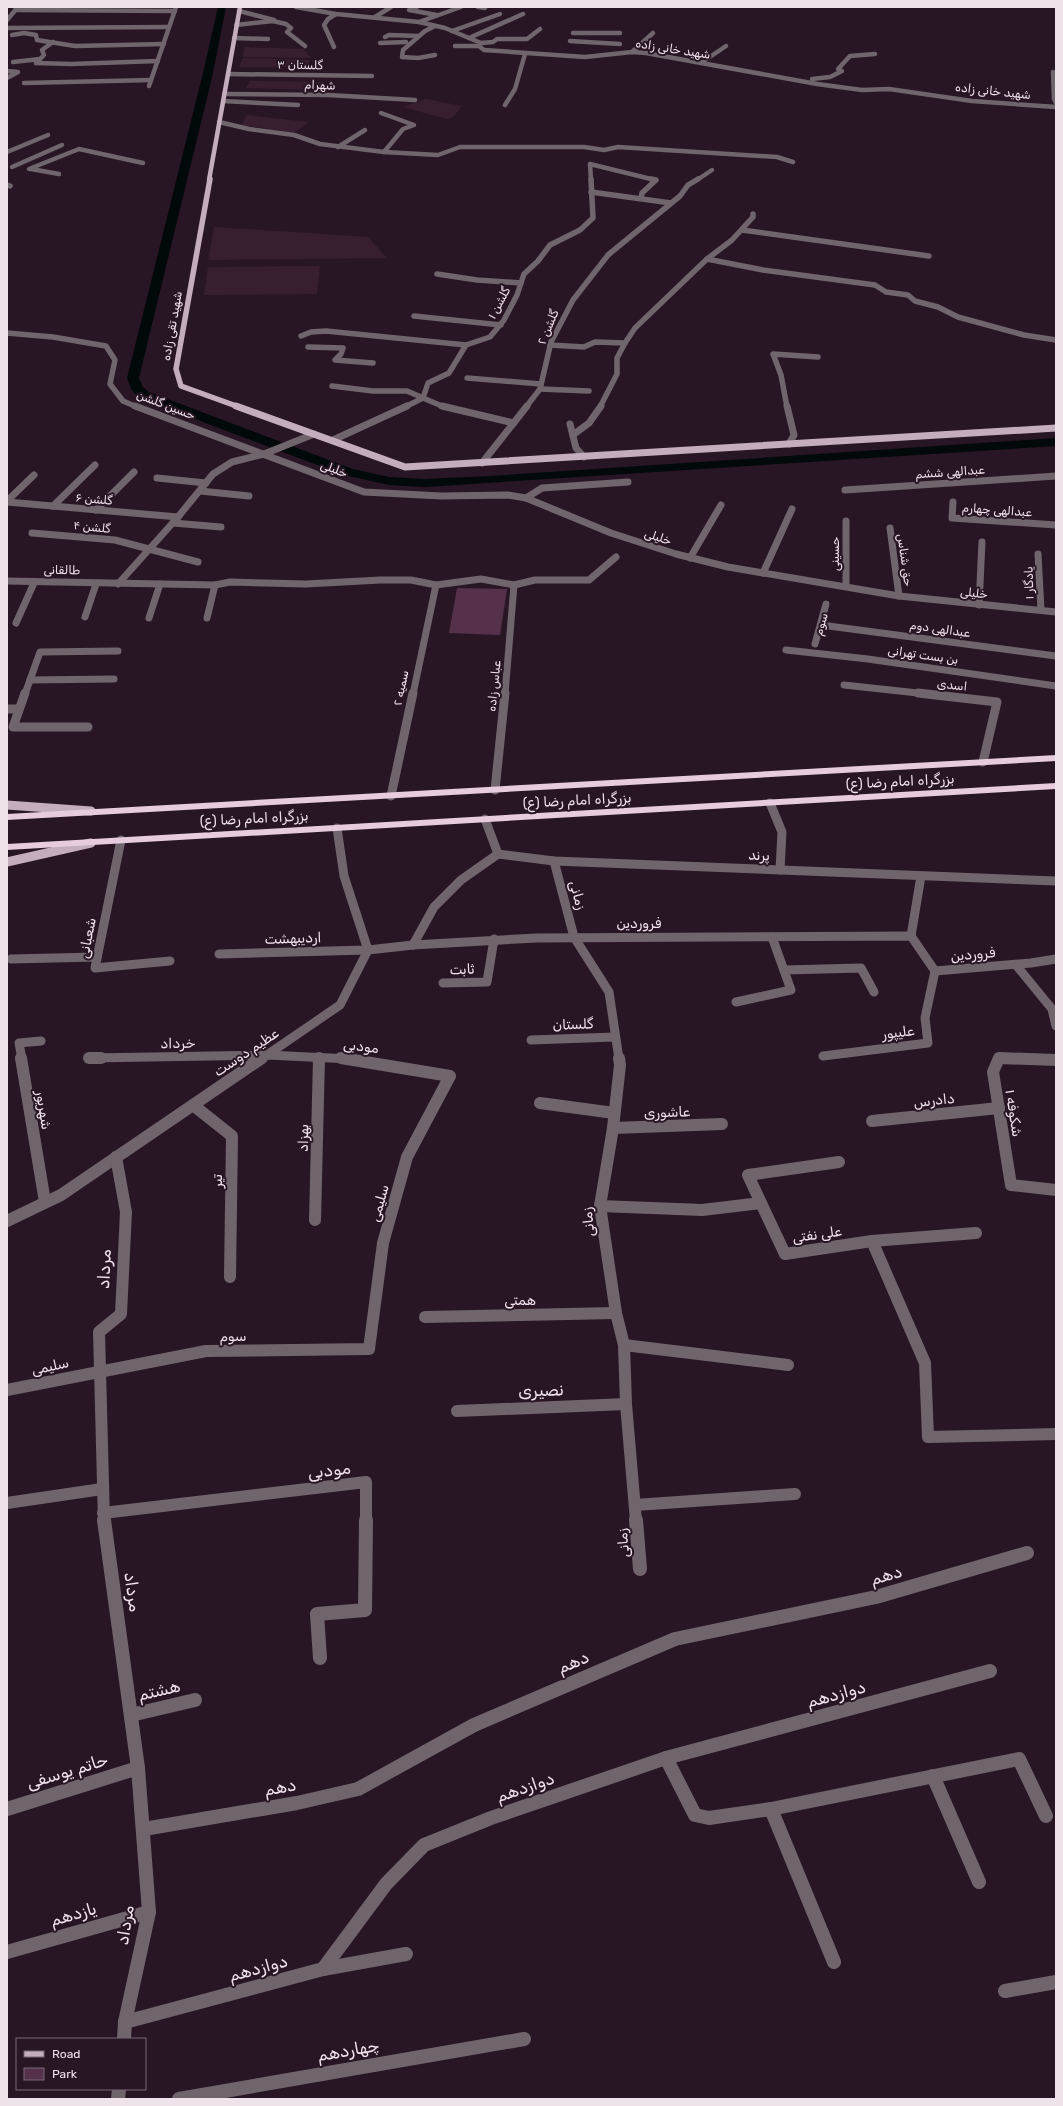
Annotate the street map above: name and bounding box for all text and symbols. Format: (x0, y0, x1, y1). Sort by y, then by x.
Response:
street label: شهید خانی زاده (634, 36, 712, 63)
street label: گلستان ۳ (277, 58, 324, 72)
street label: شهرام (304, 77, 336, 95)
street label: شهید خانی زاده (954, 80, 1032, 103)
street label: گلشن ۱ (485, 284, 514, 321)
street label: شهید تقی زاده (159, 290, 186, 362)
street label: گلشن ۲ (534, 307, 562, 347)
street label: حسین گلشن (135, 387, 197, 423)
street label: خلیلی (318, 458, 349, 481)
street label: عبدالهی ششم (915, 463, 986, 482)
street label: گلشن ۶ (75, 490, 114, 508)
street label: عبدالهی چهارم (962, 501, 1033, 521)
street label: گلشن ۴ (73, 518, 112, 536)
street label: خلیلی (642, 526, 673, 549)
street label: حق شناس (893, 533, 916, 587)
street label: حسینی (828, 537, 843, 571)
street label: طالقانی (44, 563, 80, 578)
street label: یادگار ۱ (1021, 566, 1038, 600)
street label: خلیلی (959, 585, 989, 602)
street label: سوم (811, 611, 833, 638)
street label: عبدالهی دوم (909, 618, 972, 642)
street label: بن بست تهرانی (887, 643, 959, 668)
street label: عباس زاده (484, 659, 505, 712)
street label: سمیه ۲ (390, 669, 412, 707)
street label: اسدی (936, 676, 968, 694)
street label: بزرگراه امام رضا (ع) (845, 770, 955, 795)
street label: بزرگراه امام رضا (ع) (522, 789, 632, 814)
street label: بزرگراه امام رضا (ع) (199, 807, 309, 832)
street label: پرند (748, 847, 770, 865)
street label: زمانی (565, 879, 590, 912)
street label: فروردین (617, 915, 662, 932)
street label: شعبانی (75, 916, 100, 960)
street label: اردیبهشت (264, 929, 322, 948)
street label: فروردین (950, 944, 997, 965)
street label: ثابت (449, 961, 475, 978)
street label: گلستان (552, 1015, 594, 1034)
street label: علیپور (880, 1022, 916, 1044)
street label: عظیم دوست (211, 1024, 282, 1080)
street label: خرداد (160, 1035, 196, 1052)
street label: مودبی (342, 1036, 380, 1057)
street label: شهریور (32, 1088, 55, 1131)
street label: شکوفه ۱ (1001, 1088, 1026, 1138)
street label: دادرس (913, 1090, 956, 1111)
street label: عاشوری (644, 1103, 691, 1122)
street label: بهزاد (295, 1124, 312, 1152)
street label: تیر (209, 1174, 226, 1189)
street label: سلیمی (366, 1183, 393, 1224)
street label: زمانی (578, 1206, 598, 1238)
street label: علی نفتی (791, 1223, 843, 1246)
street label: مرداد (93, 1248, 115, 1290)
street label: همتی (504, 1292, 536, 1309)
street label: سوم (219, 1328, 247, 1346)
street label: سلیمی (30, 1354, 70, 1379)
street label: نصیری (518, 1379, 564, 1401)
street label: مودبی (306, 1457, 352, 1483)
street label: زمانی (614, 1527, 633, 1558)
street label: دهم (868, 1561, 904, 1590)
street label: مرداد (120, 1571, 146, 1613)
street label: دهم (554, 1647, 592, 1678)
street label: هشتم (136, 1675, 182, 1706)
street label: دوازدهم (804, 1677, 868, 1712)
street label: حاتم یوسفی (24, 1749, 111, 1794)
street label: دوازدهم (493, 1768, 557, 1807)
street label: دهم (262, 1774, 298, 1801)
street label: یازدهم (48, 1898, 99, 1931)
street label: مرداد (112, 1904, 138, 1946)
street label: دوازدهم (226, 1951, 290, 1986)
street label: چهاردهم (315, 2035, 381, 2066)
legend (16, 2038, 146, 2090)
text: Road (52, 2047, 80, 2061)
text: Park (52, 2067, 78, 2081)

